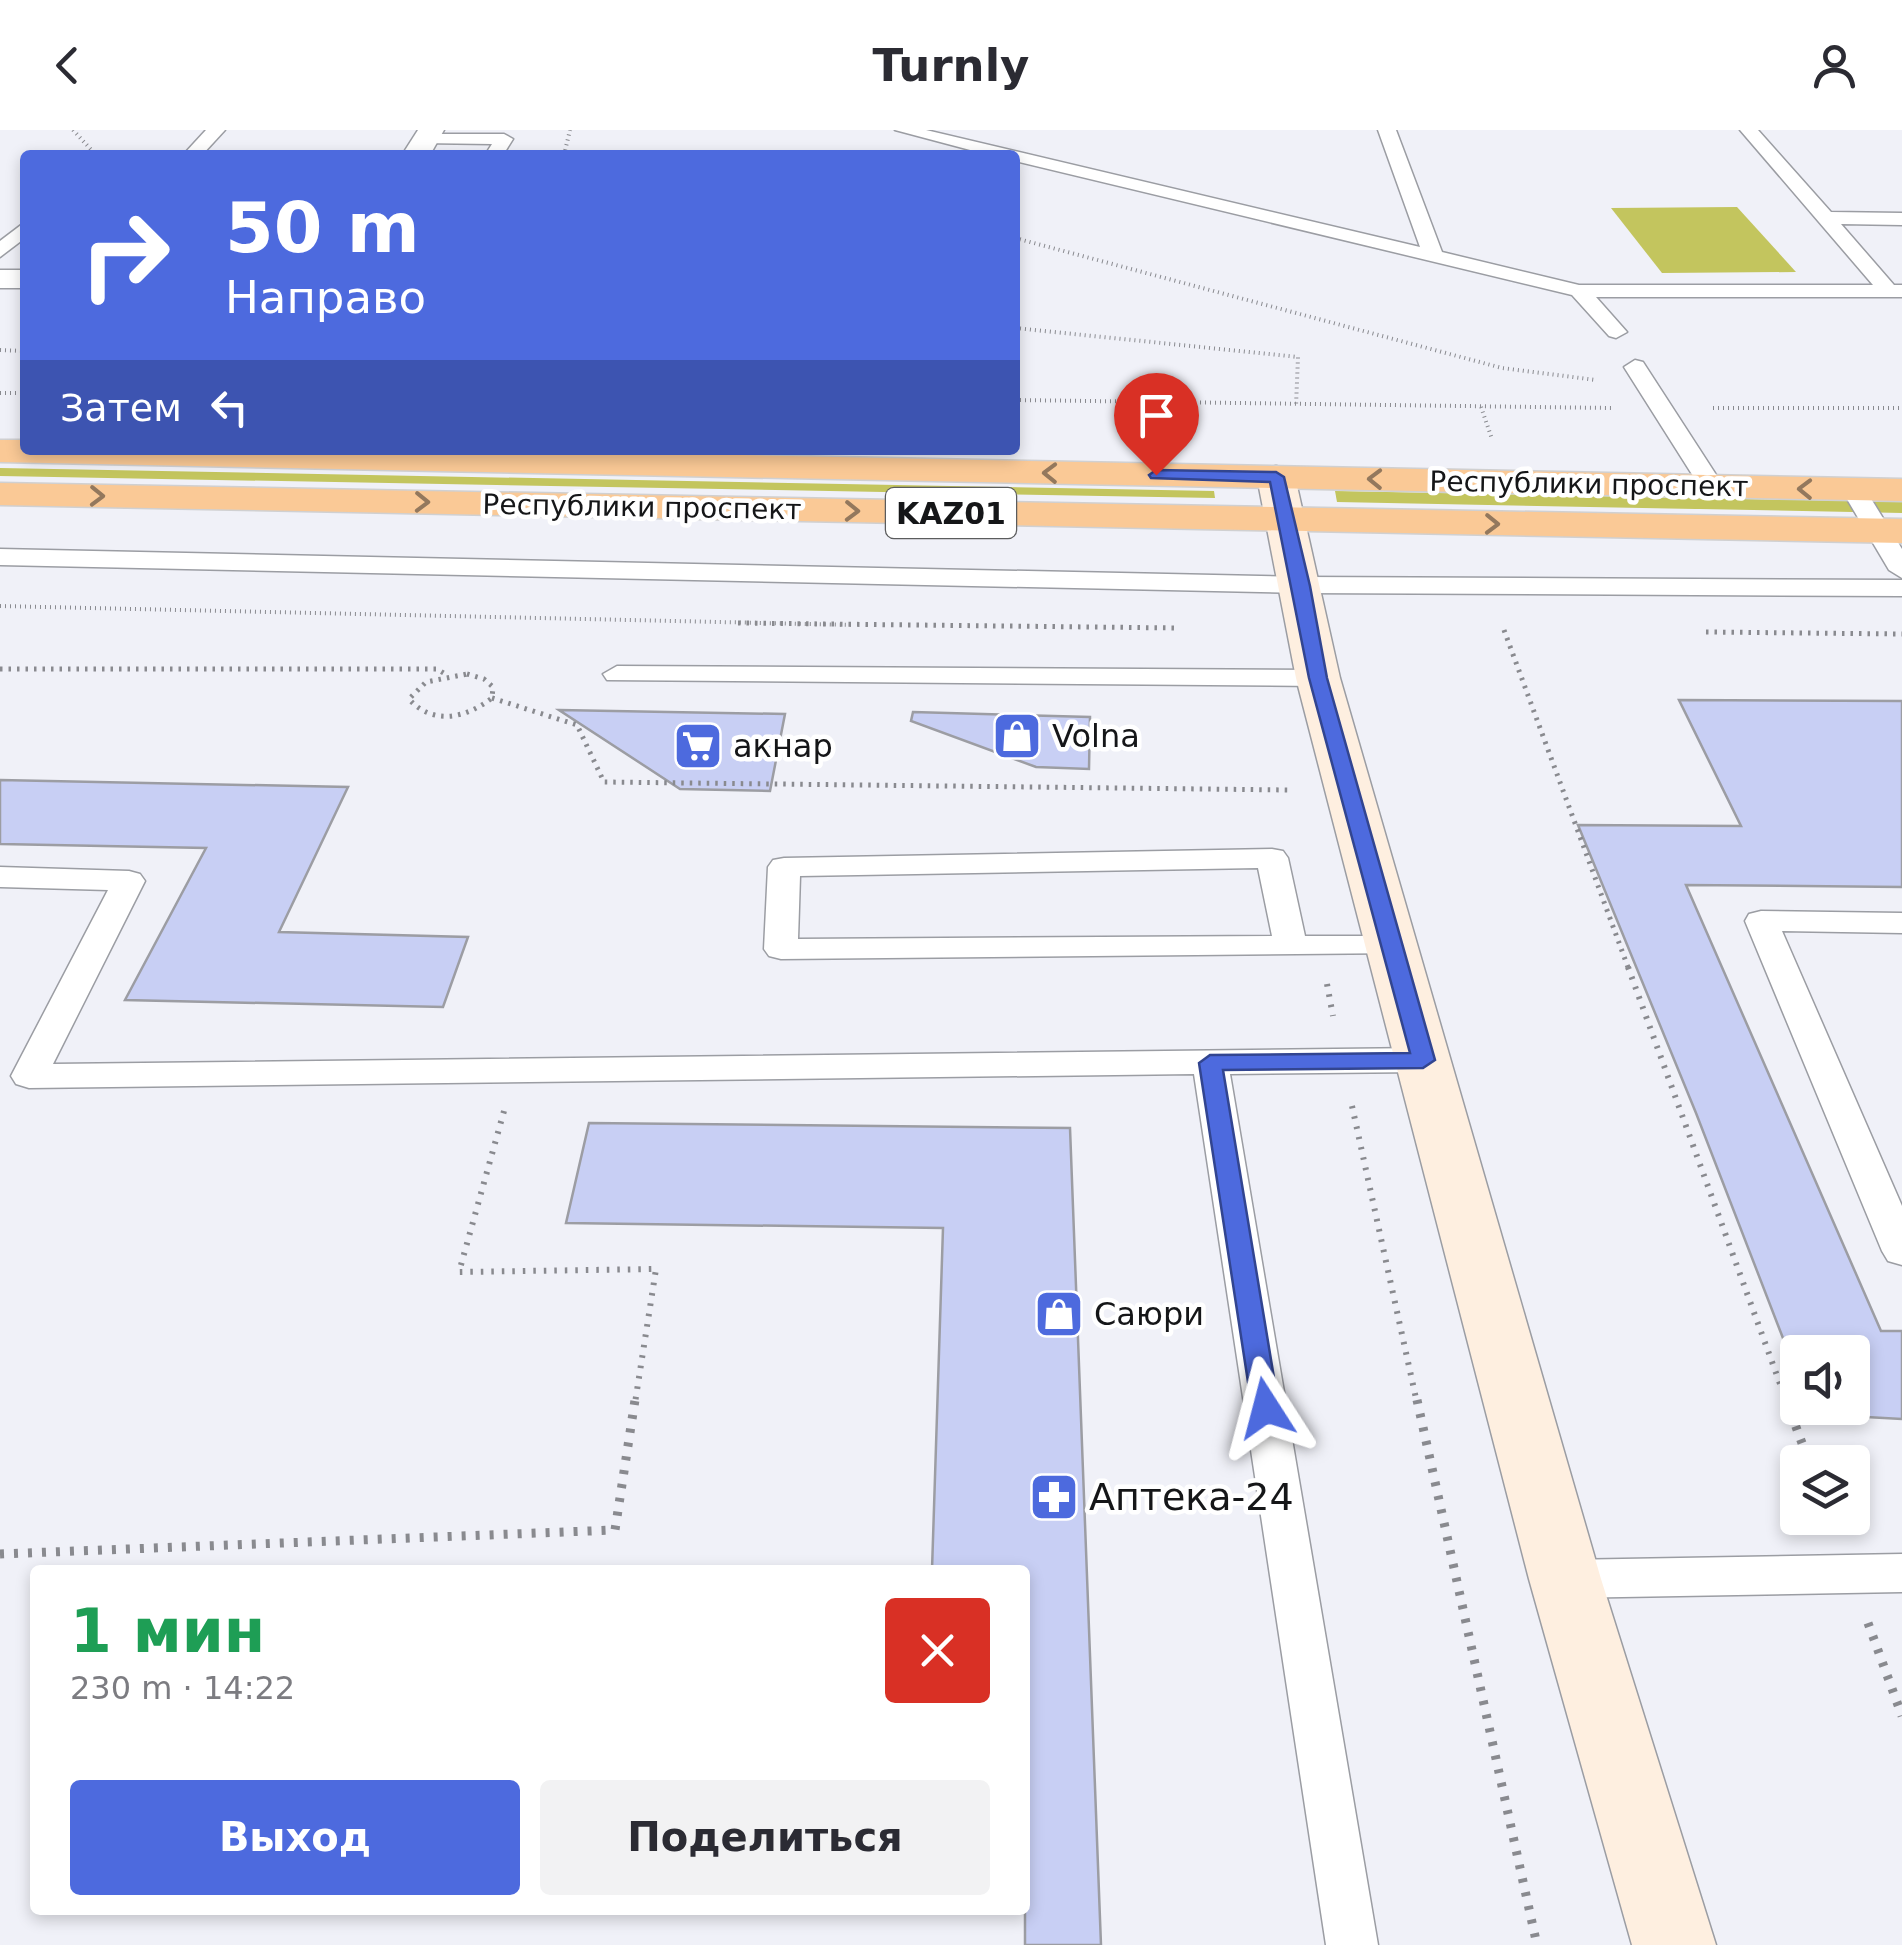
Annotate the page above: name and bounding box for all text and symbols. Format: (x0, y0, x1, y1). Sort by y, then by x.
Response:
icon: back (40, 38, 95, 93)
icon: person (1807, 38, 1862, 93)
text: Turnly (873, 39, 1029, 92)
text: 50 m (225, 187, 420, 269)
icon: right (60, 190, 190, 320)
text: Направо (225, 271, 426, 324)
pin (1114, 373, 1199, 476)
icon: left (202, 380, 257, 435)
text: Затем (60, 386, 182, 430)
icon: arrive (1129, 388, 1184, 443)
one-way arrow (1041, 463, 1057, 484)
street label: Республики проспект (1429, 465, 1749, 503)
one-way arrow (1366, 469, 1382, 490)
one-way arrow (1796, 478, 1812, 499)
one-way arrow (90, 485, 106, 507)
street label: Республики проспект (482, 488, 802, 526)
road number: KАZ01 (886, 488, 1016, 538)
one-way arrow (415, 492, 431, 513)
one-way arrow (845, 501, 861, 522)
one-way arrow (1485, 513, 1501, 534)
shop icon: Volna (991, 710, 1043, 762)
place label: Volna (1052, 717, 1140, 755)
supermarket icon: акнар (672, 720, 724, 772)
place label: акнар (733, 727, 833, 765)
shop icon: Саюри (1033, 1288, 1085, 1340)
place label: Саюри (1094, 1295, 1204, 1333)
map controls (1780, 1335, 1870, 1535)
button: sound (1780, 1335, 1870, 1425)
position arrow (1214, 1356, 1318, 1460)
button: layers (1780, 1445, 1870, 1535)
pharmacy icon: Аптека-24 (1028, 1471, 1080, 1523)
place label: Аптека-24 (1089, 1475, 1294, 1519)
text: 1 мин (70, 1596, 265, 1666)
button: close (885, 1598, 990, 1703)
text: 230 m · 14:22 (70, 1669, 295, 1707)
button: Выход (70, 1780, 520, 1895)
button: Поделиться (540, 1780, 990, 1895)

